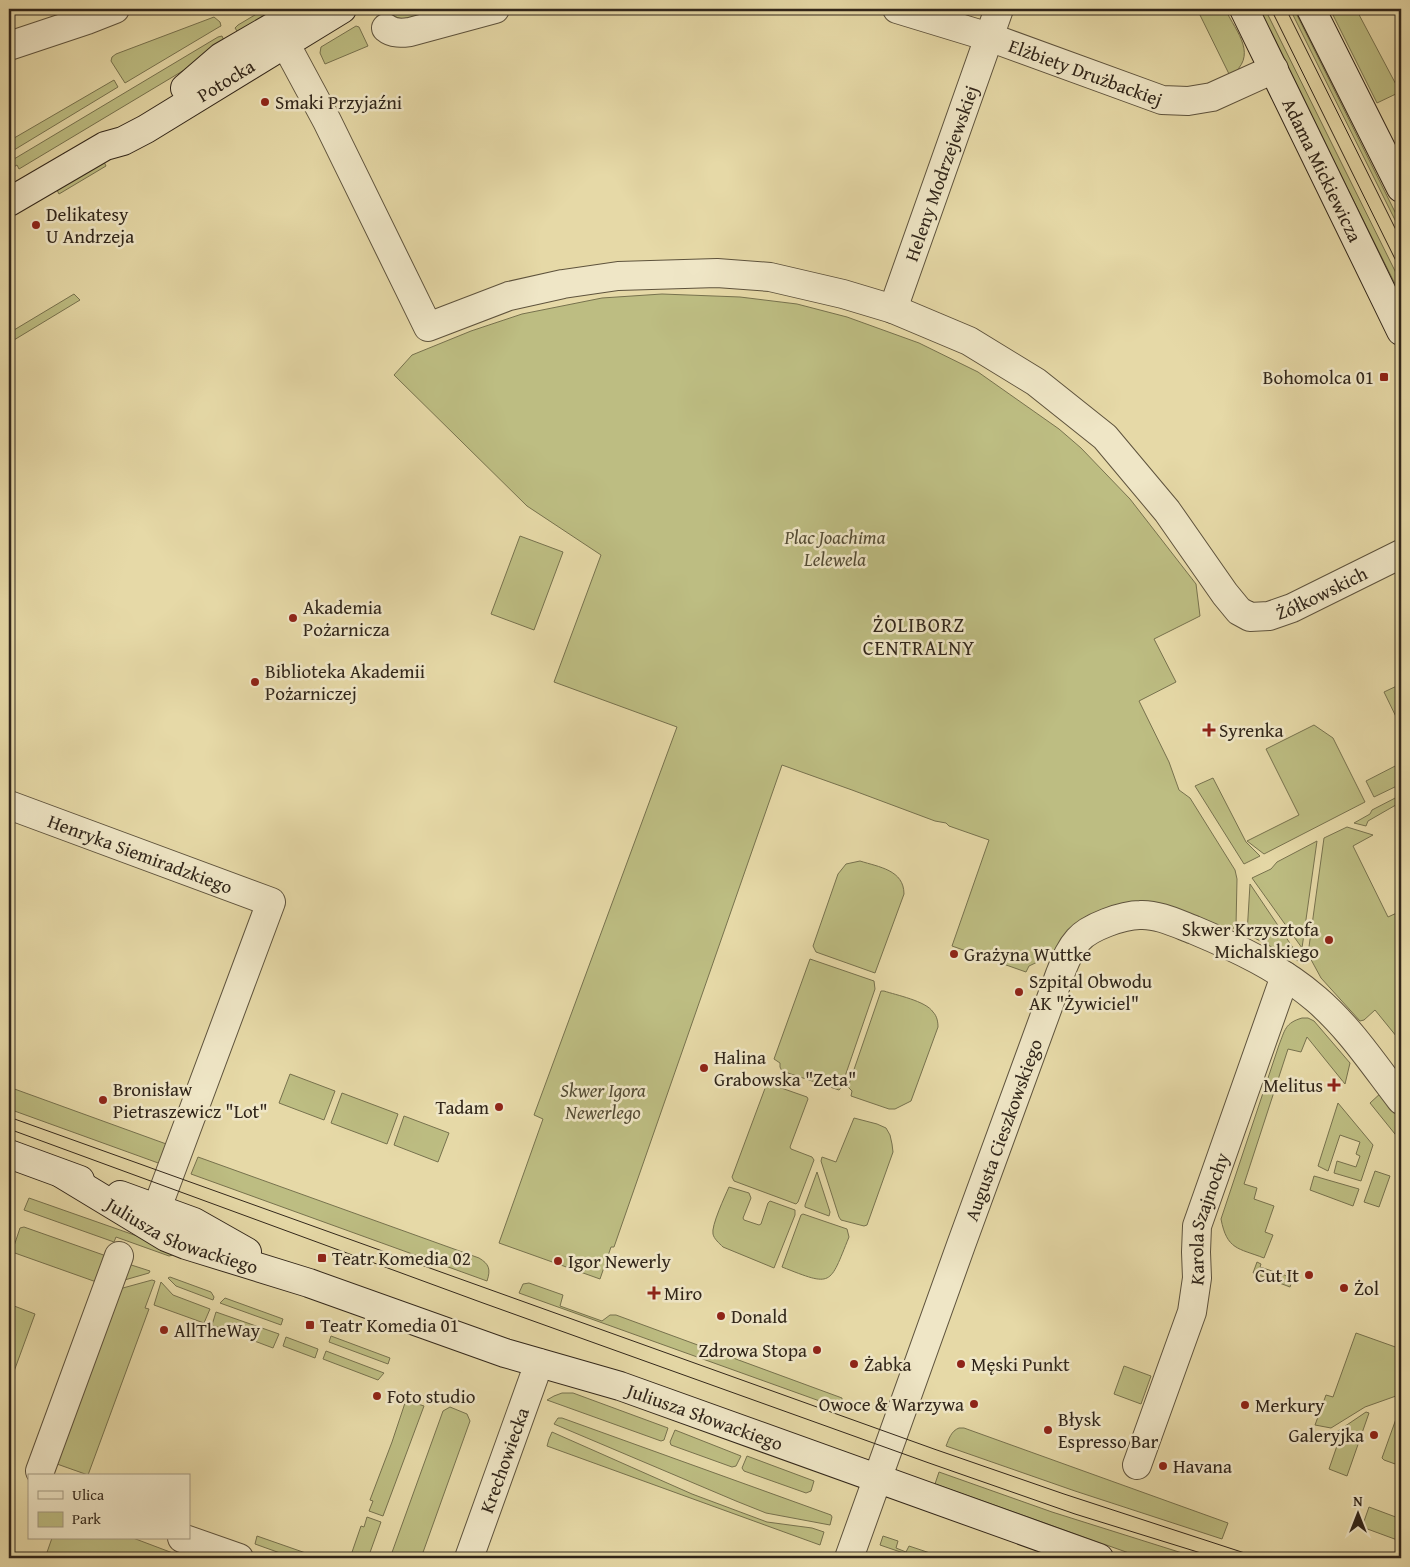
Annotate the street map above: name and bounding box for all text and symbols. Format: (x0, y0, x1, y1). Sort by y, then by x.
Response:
street label: Elżbiety Drużbackiej (1005, 31, 1166, 113)
street label: Potocka (191, 52, 260, 109)
street label: Heleny Modrzejewskiej (897, 81, 985, 265)
place label: Smaki Przyjaźni (275, 88, 402, 116)
street label: Adama Mickiewicza (1275, 93, 1369, 247)
marker: Smaki Przyjaźni (259, 96, 271, 108)
place label: Delikatesy U Andrzeja (46, 200, 134, 250)
marker: Delikatesy U Andrzeja (30, 219, 42, 231)
place label: Bohomolca 01 (1263, 363, 1374, 391)
marker: Bohomolca 01 (1378, 371, 1390, 383)
park label: Plac Joachima Lelewela (783, 523, 886, 573)
street label: Żółkowskich (1272, 559, 1372, 627)
place label: Akademia Pożarnicza (303, 593, 390, 643)
district label: ŻOLIBORZ CENTRALNY (863, 610, 975, 662)
marker: Akademia Pożarnicza (287, 612, 299, 624)
place label: Biblioteka Akademii Pożarniczej (265, 657, 425, 707)
marker: Biblioteka Akademii Pożarniczej (249, 676, 261, 688)
place label: Syrenka (1219, 716, 1284, 744)
marker: Syrenka (1203, 724, 1215, 736)
street label: Henryka Siemiradzkiego (44, 807, 237, 901)
place label: Skwer Krzysztofa Michalskiego (1182, 915, 1319, 965)
marker: Skwer Krzysztofa Michalskiego (1323, 934, 1335, 946)
place label: Grażyna Wuttke (964, 940, 1092, 968)
marker: Grażyna Wuttke (948, 948, 960, 960)
place label: Szpital Obwodu AK "Żywiciel" (1029, 967, 1153, 1017)
marker: Szpital Obwodu AK "Żywiciel" (1013, 986, 1025, 998)
street label: Augusta Cieszkowskiego (957, 1035, 1049, 1225)
place label: Halina Grabowska "Zeta" (714, 1043, 856, 1093)
marker: Halina Grabowska "Zeta" (698, 1062, 710, 1074)
place label: Melitus (1263, 1071, 1323, 1099)
place label: Bronisław Pietraszewicz "Lot" (113, 1075, 268, 1125)
park label: Skwer Igora Newerlego (560, 1076, 646, 1126)
marker: Melitus (1327, 1078, 1341, 1092)
place label: Tadam (435, 1093, 489, 1121)
marker: Bronisław Pietraszewicz "Lot" (97, 1094, 109, 1106)
marker: Tadam (493, 1101, 505, 1113)
street label: Karola Szajnochy (1182, 1148, 1236, 1287)
street label: Juliusza Słowackiego (99, 1189, 262, 1280)
place label: Teatr Komedia 02 (332, 1244, 471, 1272)
place label: Igor Newerly (568, 1247, 672, 1275)
marker: Teatr Komedia 02 (316, 1252, 328, 1264)
marker: Igor Newerly (552, 1255, 564, 1267)
place label: Cut It (1255, 1261, 1299, 1289)
marker: Cut It (1303, 1269, 1315, 1281)
place label: Żol (1354, 1274, 1379, 1302)
place label: Miro (664, 1279, 702, 1307)
marker: Żol (1338, 1282, 1350, 1294)
marker: Miro (648, 1287, 660, 1299)
place label: Donald (731, 1302, 788, 1330)
marker: Donald (715, 1310, 727, 1322)
place label: Teatr Komedia 01 (320, 1311, 459, 1339)
place label: AllTheWay (174, 1316, 261, 1344)
marker: Teatr Komedia 01 (304, 1319, 316, 1331)
marker: AllTheWay (158, 1324, 170, 1336)
place label: Zdrowa Stopa (699, 1336, 807, 1364)
marker: Zdrowa Stopa (811, 1344, 823, 1356)
place label: Żabka (864, 1350, 912, 1378)
place label: Męski Punkt (971, 1350, 1070, 1378)
marker: Żabka (848, 1358, 860, 1370)
marker: Męski Punkt (955, 1358, 967, 1370)
street label: Juliusza Słowackiego (621, 1375, 787, 1457)
place label: Foto studio (387, 1382, 476, 1410)
marker: Foto studio (371, 1390, 383, 1402)
place label: Owoce & Warzywa (819, 1390, 964, 1418)
place label: Merkury (1255, 1391, 1325, 1419)
marker: Owoce & Warzywa (968, 1398, 980, 1410)
marker: Merkury (1239, 1399, 1251, 1411)
street label: Krechowiecka (472, 1403, 536, 1517)
place label: Błysk Espresso Bar (1058, 1405, 1159, 1455)
place label: Galeryjka (1289, 1421, 1364, 1449)
marker: Błysk Espresso Bar (1042, 1424, 1054, 1436)
marker: Galeryjka (1368, 1429, 1380, 1441)
place label: Havana (1173, 1452, 1232, 1480)
marker: Havana (1157, 1460, 1169, 1472)
legend (28, 1474, 190, 1540)
text: Ulica (72, 1484, 104, 1505)
north arrow (1332, 1490, 1382, 1540)
text: N (1353, 1491, 1363, 1511)
text: Park (72, 1508, 101, 1529)

